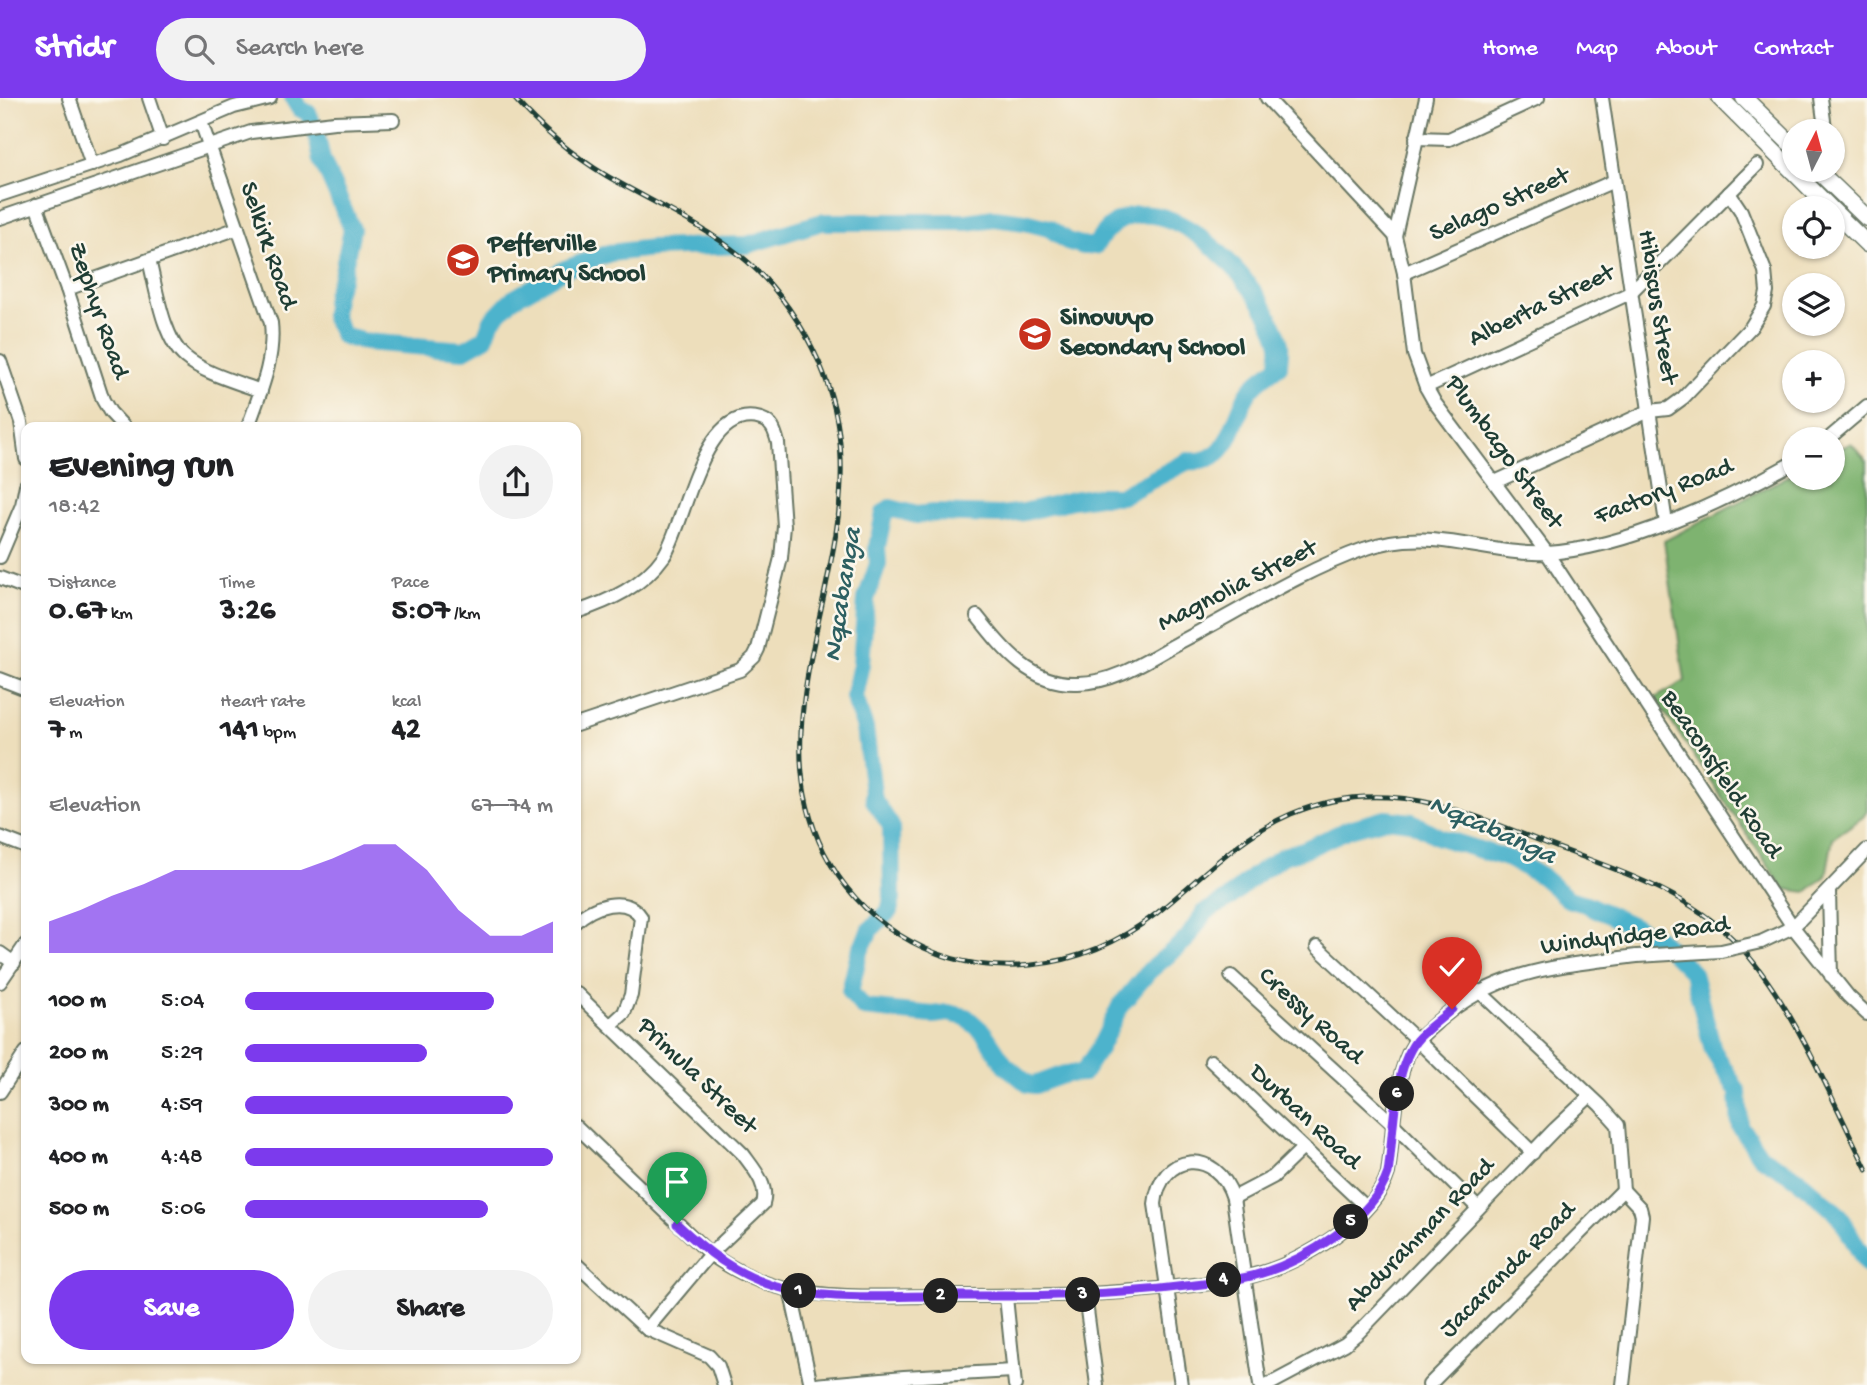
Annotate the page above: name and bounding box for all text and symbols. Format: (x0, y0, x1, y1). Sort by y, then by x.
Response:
search box (156, 18, 646, 81)
text: Stridr (35, 30, 114, 68)
icon: search (180, 30, 218, 68)
text: Search here (236, 34, 364, 65)
text: Home (1482, 35, 1538, 64)
text: Map (1576, 35, 1618, 64)
text: About (1656, 35, 1716, 64)
text: Contact (1754, 35, 1832, 64)
north arrow (1782, 119, 1844, 182)
map controls (1782, 119, 1845, 490)
street label: Selago Street (1425, 160, 1577, 251)
street label: Selkirk Road (231, 178, 304, 315)
button: locate (1782, 196, 1845, 259)
street label: Hibiscus Street (1629, 228, 1684, 389)
place label: Pefferville Primary School (486, 230, 646, 291)
street label: Zephyr Road (59, 239, 135, 385)
school or university icon: Pefferville Primary School (444, 241, 482, 279)
street label: Alberta Street (1464, 257, 1622, 356)
button: layers (1782, 273, 1845, 336)
place label: Sinovuyo Secondary School (1060, 304, 1246, 365)
school or university icon: Sinovuyo Secondary School (1016, 315, 1054, 353)
button: + (1782, 350, 1845, 413)
street label: Plumbago Street (1436, 369, 1571, 538)
button: − (1782, 427, 1845, 490)
button: share (479, 445, 553, 519)
text: Evening run (49, 446, 233, 490)
street label: Factory Road (1590, 452, 1739, 534)
text: 18:42 (49, 494, 100, 521)
water label: Nqcabanga (817, 524, 871, 664)
street label: Magnolia Street (1153, 533, 1325, 640)
text: Distance (49, 572, 116, 595)
text: Time (220, 572, 255, 595)
text: Pace (392, 572, 429, 595)
text: 0.67 (49, 595, 106, 630)
text: 3:26 (220, 595, 275, 630)
text: 5:07 (392, 595, 450, 630)
text: km (106, 603, 133, 626)
text: /km (450, 603, 481, 626)
street label: Beaconsfield Road (1652, 684, 1789, 867)
text: Elevation (49, 691, 125, 714)
text: Heart rate (220, 691, 305, 714)
text: kcal (392, 691, 421, 714)
text: 7 (49, 714, 65, 749)
text: 141 (220, 714, 259, 749)
text: 42 (392, 714, 421, 749)
text: m (65, 722, 83, 745)
text: bpm (259, 722, 296, 745)
water label: Nqcabanga (1424, 788, 1562, 874)
text: Elevation (49, 793, 140, 820)
text: 67–74 m (471, 793, 553, 820)
street label: Windyridge Road (1539, 910, 1733, 964)
pin (1422, 937, 1482, 1009)
icon: check (1433, 948, 1471, 986)
street label: Cressy Road (1251, 961, 1371, 1074)
text: 100 m (49, 988, 106, 1015)
text: 5:04 (161, 988, 204, 1015)
street label: Primula Street (629, 1011, 764, 1144)
text: 200 m (49, 1040, 108, 1067)
text: 5:29 (161, 1040, 203, 1067)
street label: Durban Road (1240, 1057, 1368, 1179)
pin: 6 (1380, 1076, 1414, 1112)
text: 6 (1392, 1082, 1401, 1105)
text: 300 m (49, 1092, 109, 1119)
text: 4:59 (161, 1092, 203, 1119)
text: 400 m (49, 1144, 108, 1171)
text: 4:48 (161, 1144, 203, 1171)
street label: Abdurahman Road (1340, 1151, 1504, 1320)
pin (647, 1152, 707, 1224)
icon: arrive (658, 1163, 696, 1201)
street label: Jacaranda Road (1434, 1195, 1585, 1346)
text: 500 m (49, 1196, 109, 1223)
text: 5:06 (161, 1196, 205, 1223)
pin: 5 (1334, 1204, 1368, 1240)
text: 5 (1346, 1210, 1356, 1233)
pin: 4 (1206, 1262, 1242, 1298)
text: 4 (1219, 1268, 1228, 1291)
button: Save (49, 1270, 294, 1350)
button: Share (308, 1270, 553, 1350)
pin: 1 (782, 1274, 816, 1308)
pin: 2 (923, 1278, 958, 1314)
pin: 3 (1066, 1278, 1100, 1312)
text: 1 (795, 1279, 802, 1302)
text: 3 (1078, 1283, 1087, 1306)
text: 2 (936, 1284, 945, 1307)

